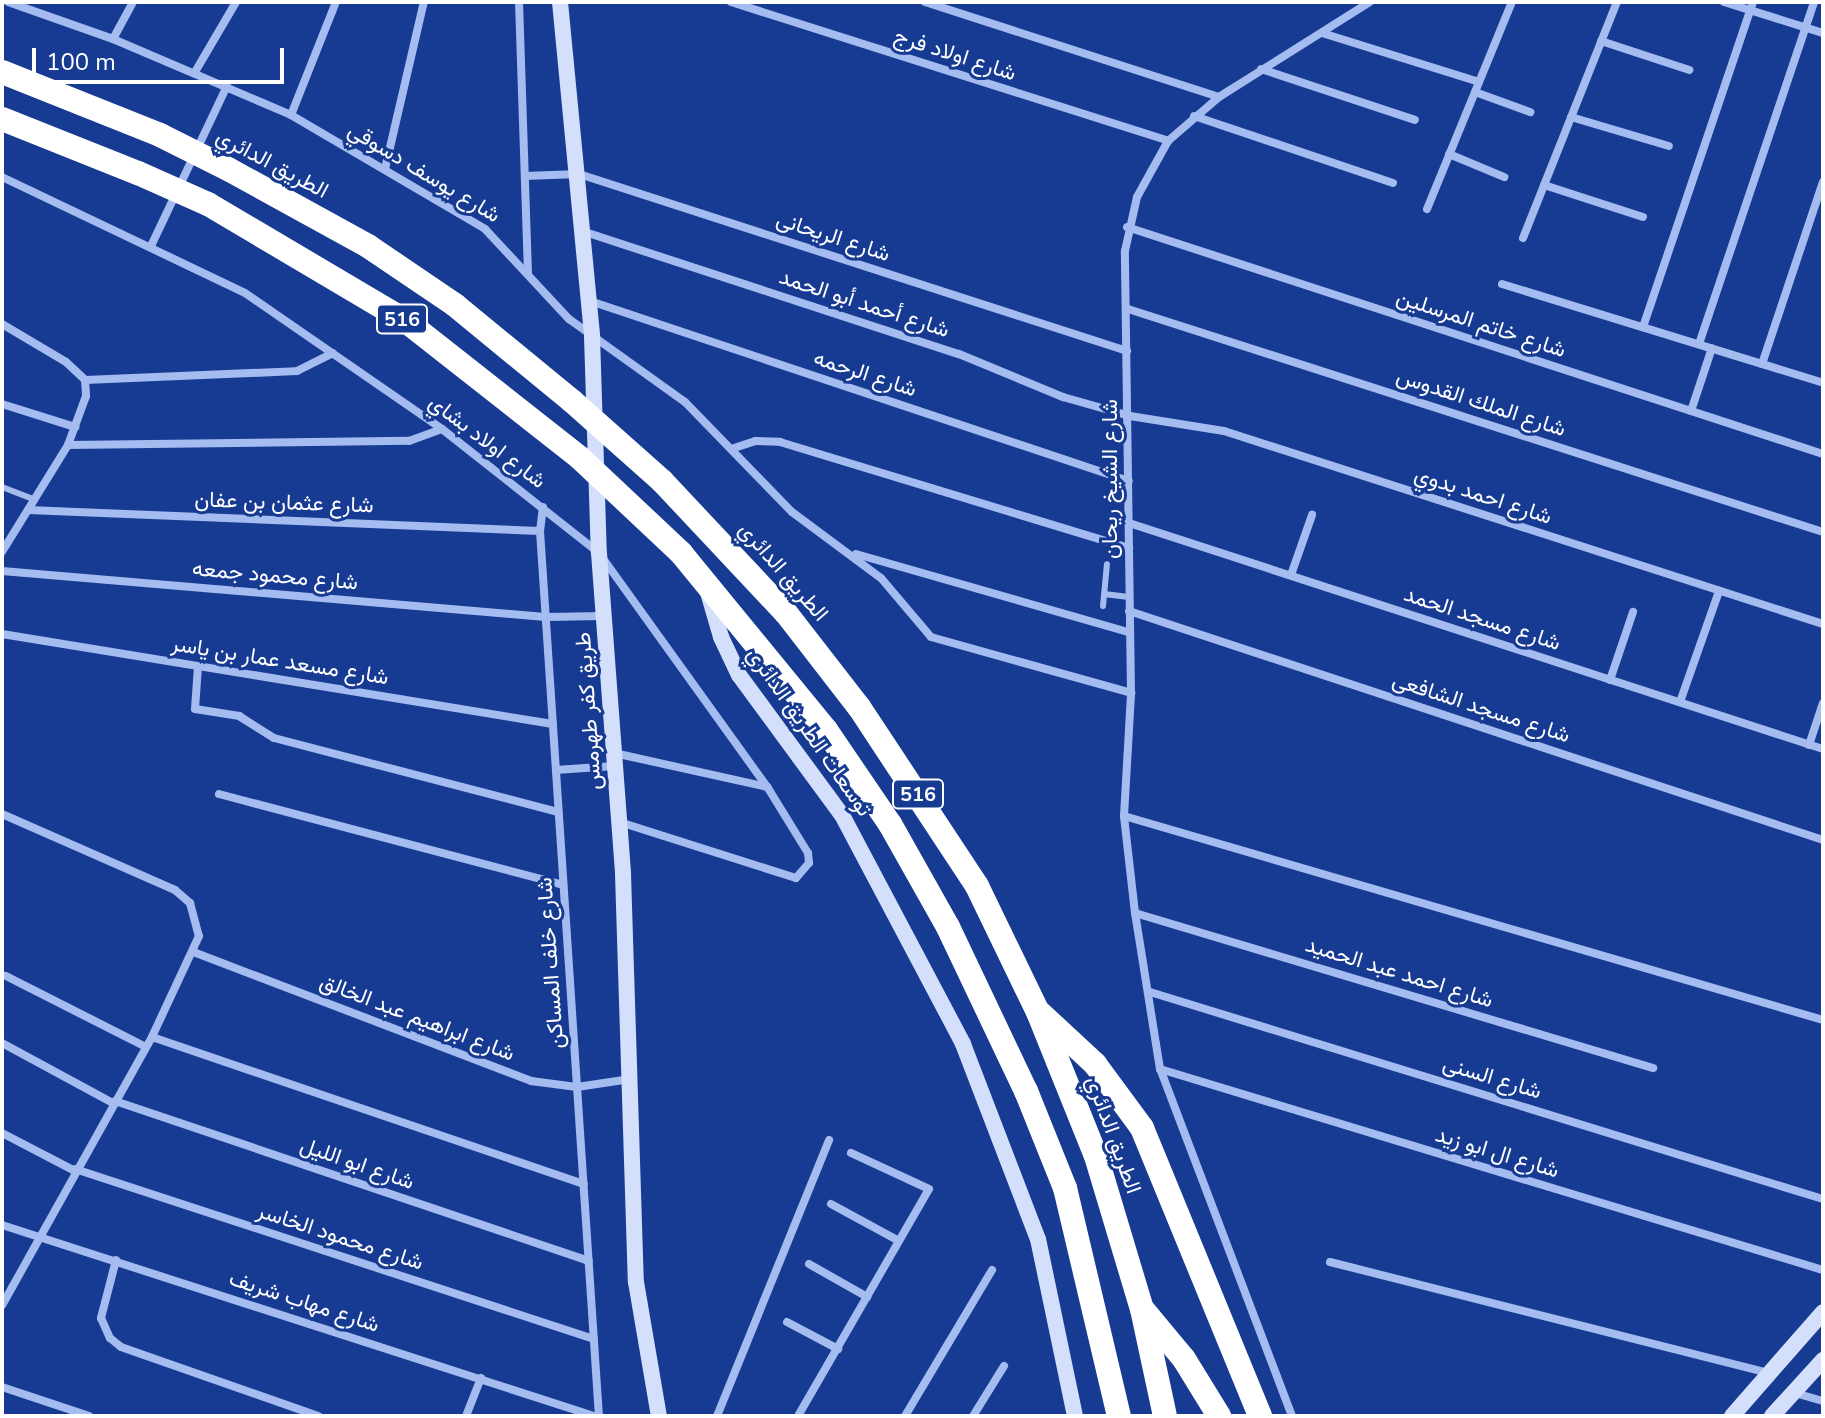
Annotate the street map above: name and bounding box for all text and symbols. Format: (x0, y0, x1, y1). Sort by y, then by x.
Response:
street label: شارع اولاد فرج (891, 23, 1019, 87)
scale bar (36, 32, 288, 82)
text: 100 m (46, 46, 116, 78)
street label: شارع يوسف دسوقي (343, 117, 505, 229)
street label: الطريق الدائري (211, 123, 333, 205)
street label: شارع الريحانى (773, 206, 893, 268)
street label: شارع أحمد أبو الحمد (776, 264, 952, 344)
street label: شارع خاتم المرسلين (1393, 284, 1569, 364)
road number: 516 (376, 303, 428, 335)
street label: شارع الرحمه (810, 345, 920, 403)
street label: شارع الملك القدوس (1393, 363, 1569, 443)
street label: شارع اولاد بشاي (423, 389, 551, 495)
street label: شارع الشيخ ريحان (1098, 399, 1124, 559)
street label: شارع احمد بدوي (1411, 461, 1555, 531)
street label: شارع عثمان بن عفان (194, 487, 374, 519)
street label: الطريق الدائري (733, 517, 833, 627)
street label: شارع محمود جمعه (191, 556, 359, 596)
street label: شارع مسجد الحمد (1400, 581, 1564, 657)
street label: شارع مسعد عمار بن ياسر (169, 631, 391, 691)
street label: طريق كفر طهرمس (570, 631, 608, 791)
street label: توسعات الطريق الدائري (741, 642, 877, 822)
street label: شارع مسجد الشافعى (1389, 667, 1573, 749)
road number: 516 (892, 778, 944, 810)
street label: شارع خلف المساكن (532, 876, 570, 1050)
street label: شارع احمد عبد الحميد (1302, 932, 1496, 1014)
street label: شارع ابراهيم عبد الخالق (316, 969, 518, 1067)
street label: شارع السنى (1440, 1051, 1544, 1105)
street label: الطريق الدائري (1080, 1073, 1146, 1197)
street label: شارع ال ابو زيد (1432, 1122, 1562, 1184)
street label: شارع ابو الليل (297, 1132, 417, 1196)
street label: شارع محمود الخاسر (254, 1198, 426, 1276)
street label: شارع مهاب شريف (226, 1265, 382, 1339)

